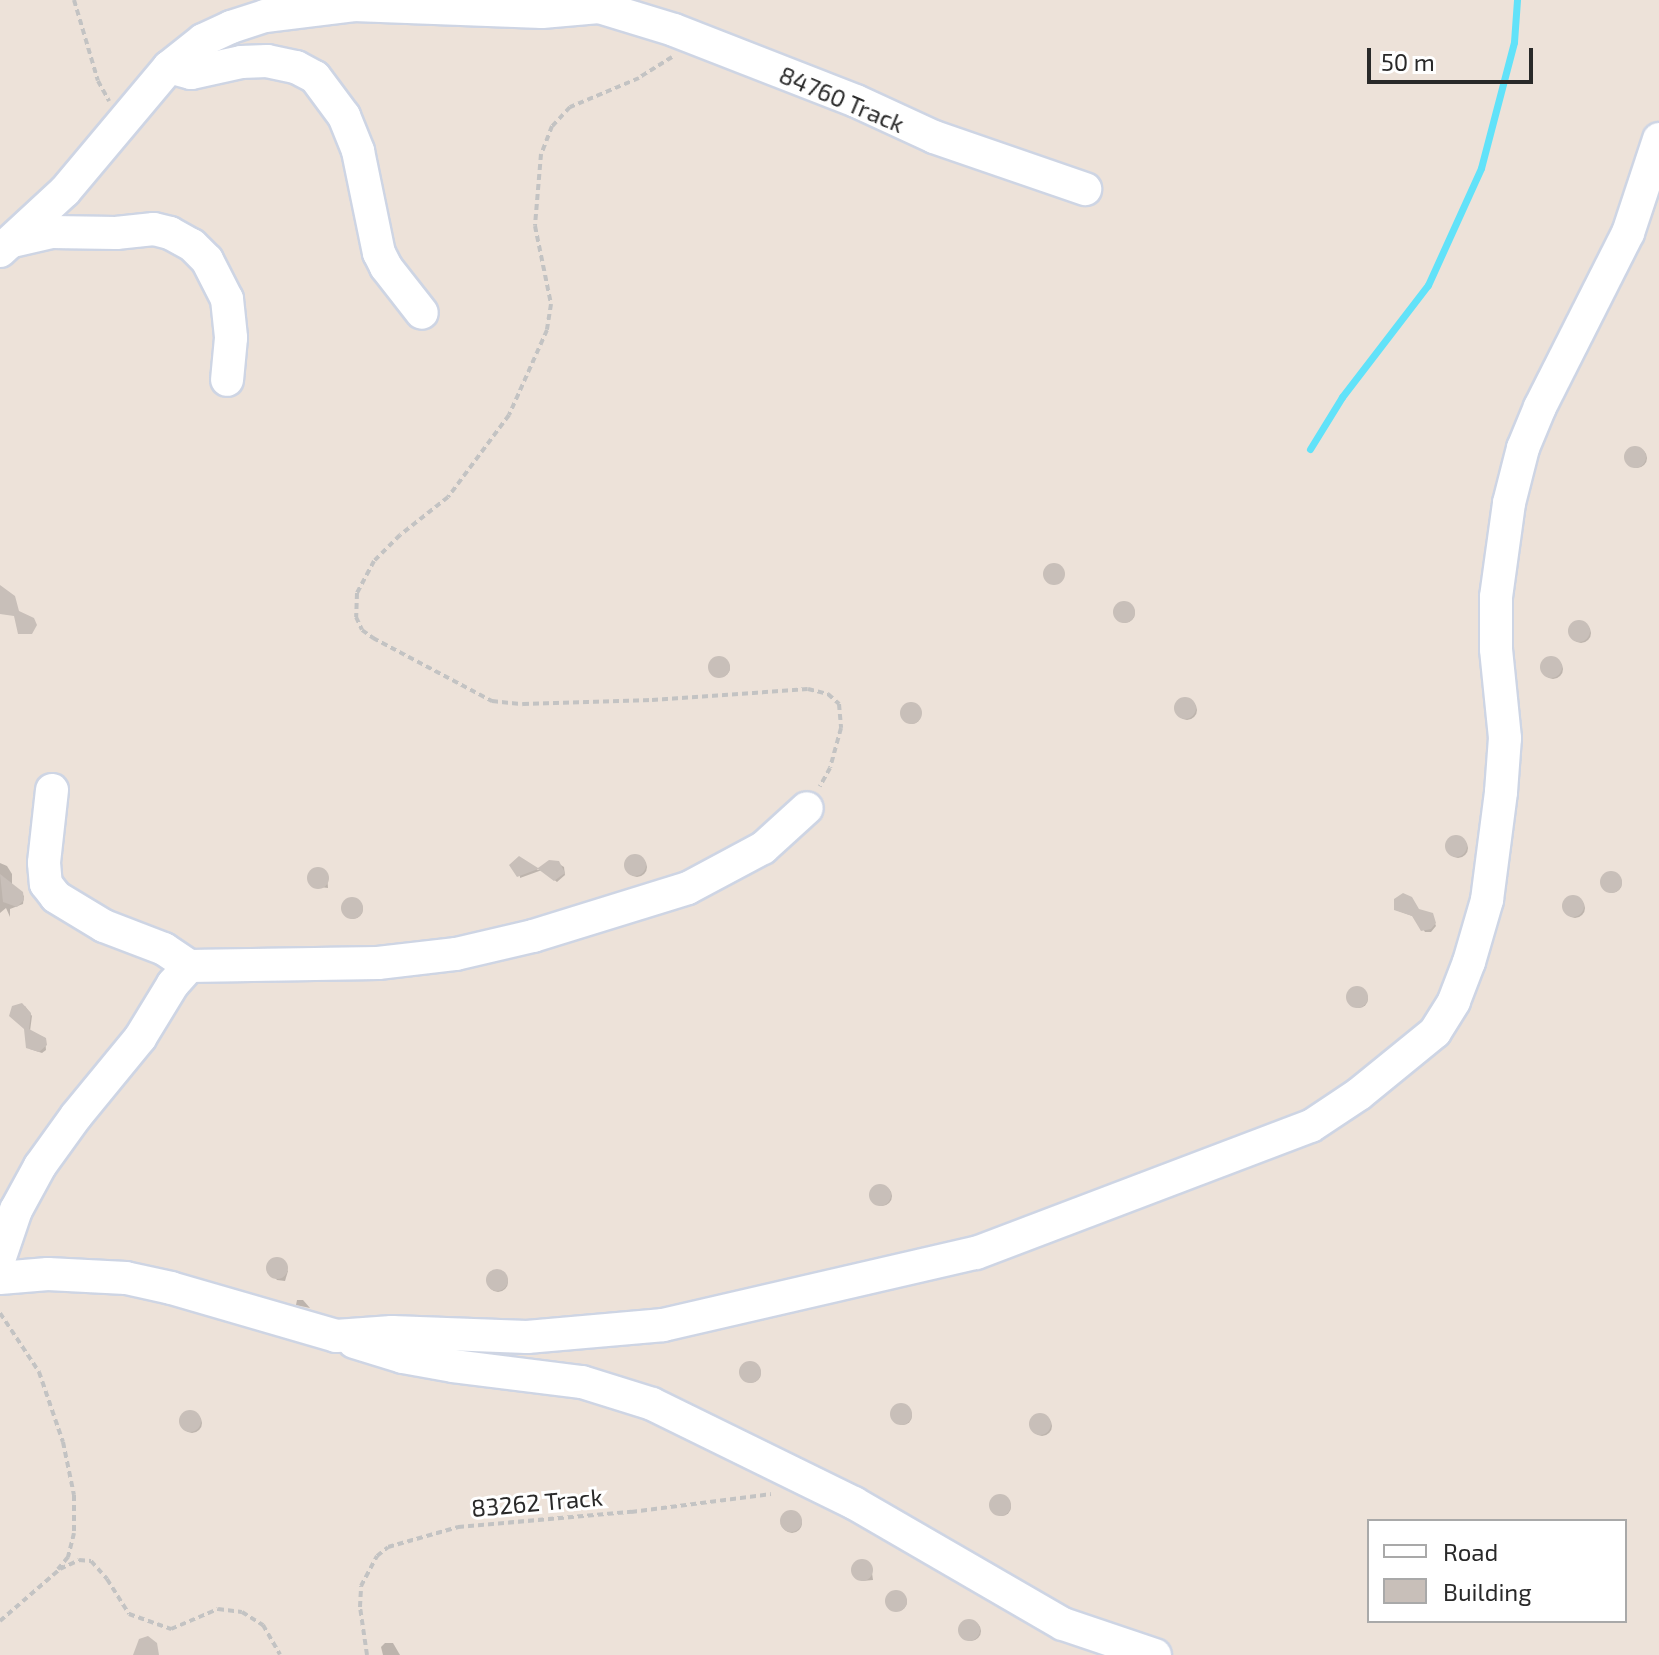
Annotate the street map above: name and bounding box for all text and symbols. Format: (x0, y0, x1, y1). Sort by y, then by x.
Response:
scale bar (1371, 32, 1537, 82)
text: 50 m (1381, 47, 1435, 76)
street label: 84760 Track (775, 60, 909, 138)
street label: 83262 Track (470, 1482, 604, 1522)
legend (1367, 1519, 1627, 1623)
text: Road (1443, 1537, 1498, 1566)
text: Building (1443, 1577, 1532, 1606)

